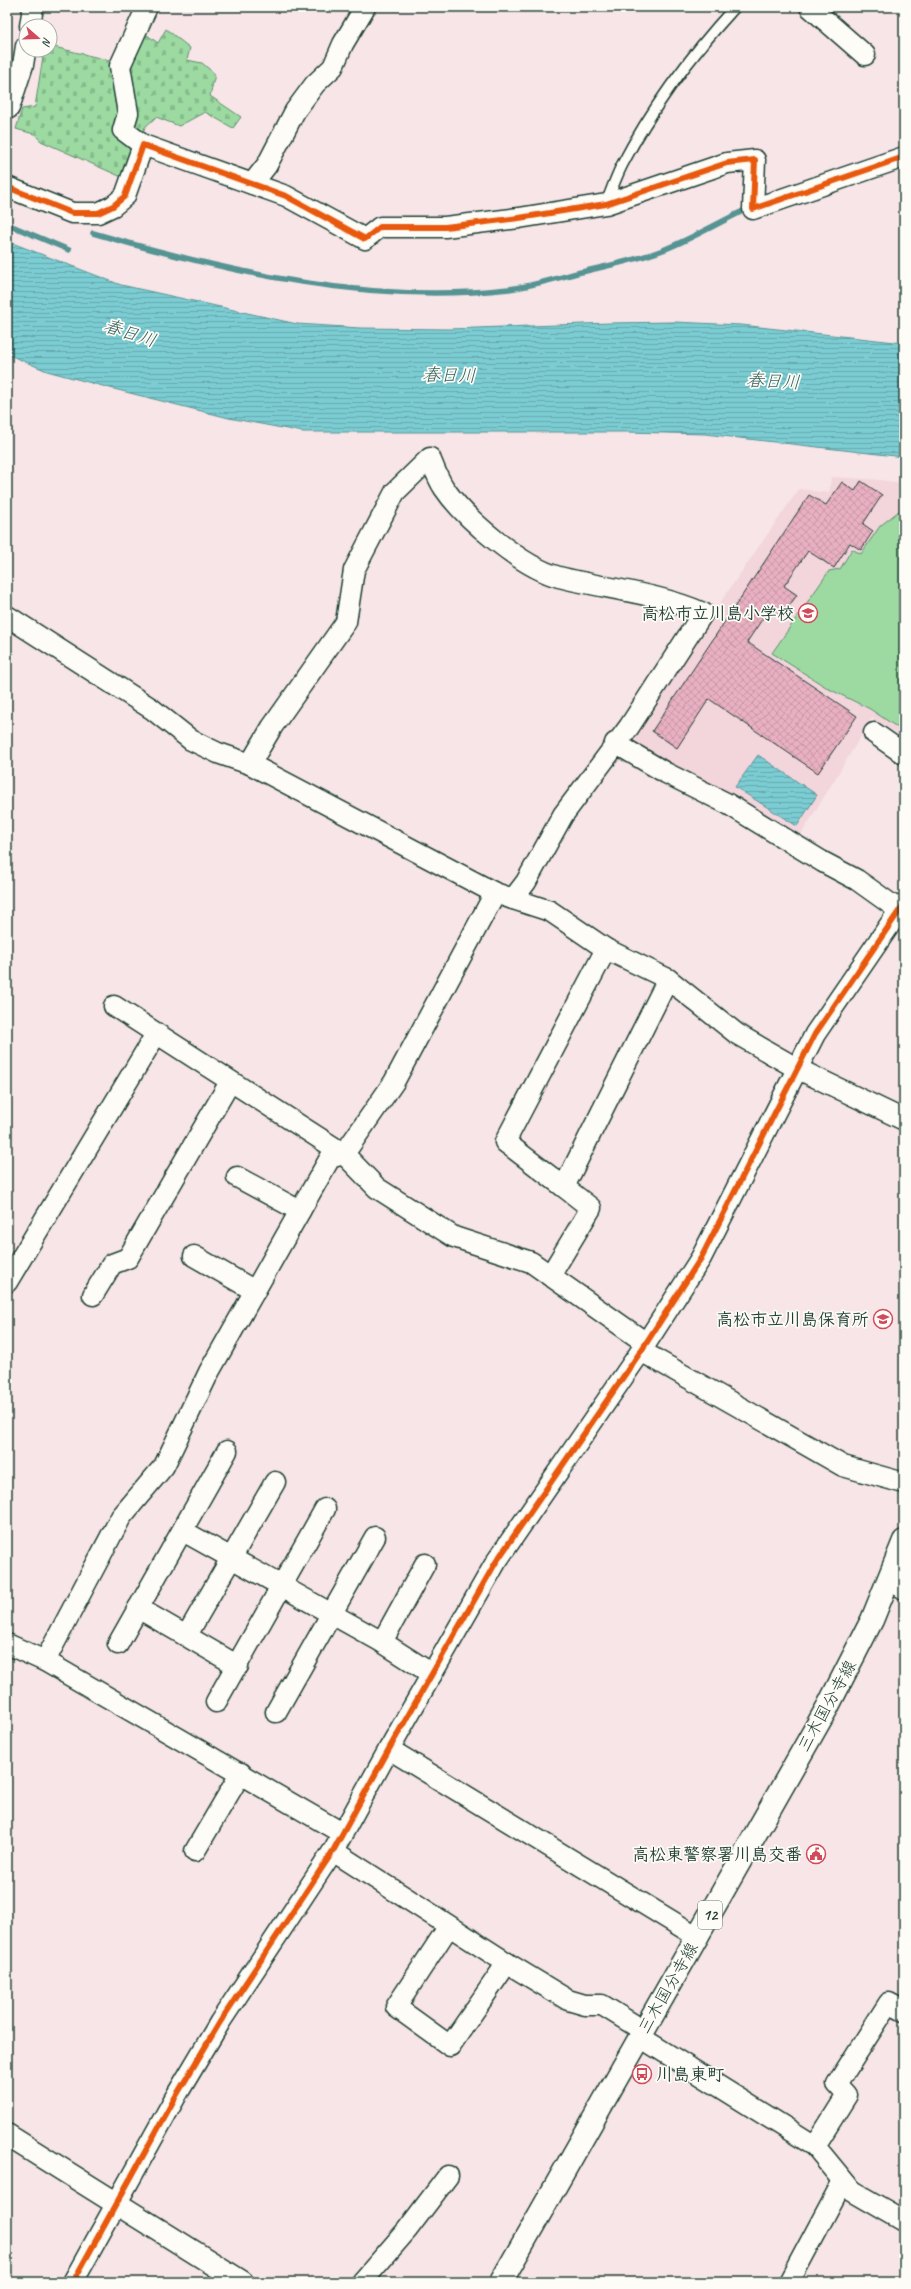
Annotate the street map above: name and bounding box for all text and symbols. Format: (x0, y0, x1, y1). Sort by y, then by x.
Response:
north arrow (18, 18, 58, 58)
text: N (39, 36, 55, 49)
water label: 春日川 (101, 314, 159, 352)
water label: 春日川 (422, 364, 476, 386)
water label: 春日川 (745, 369, 801, 393)
school or university icon: 高松市立川島小学校 (797, 602, 819, 624)
place label: 高松市立川島小学校 (641, 603, 794, 624)
school or university icon: 高松市立川島保育所 (872, 1308, 894, 1330)
place label: 高松市立川島保育所 (716, 1309, 869, 1330)
street label: 三木国分寺線 (793, 1656, 861, 1756)
public building icon: 高松東警察署川島交番 (805, 1843, 827, 1865)
place label: 高松東警察署川島交番 (632, 1844, 802, 1865)
road number: 12 (698, 1901, 722, 1929)
street label: 三木国分寺線 (633, 1939, 703, 2037)
bus stop icon: 川島東町 (631, 2063, 653, 2085)
place label: 川島東町 (656, 2064, 724, 2085)

